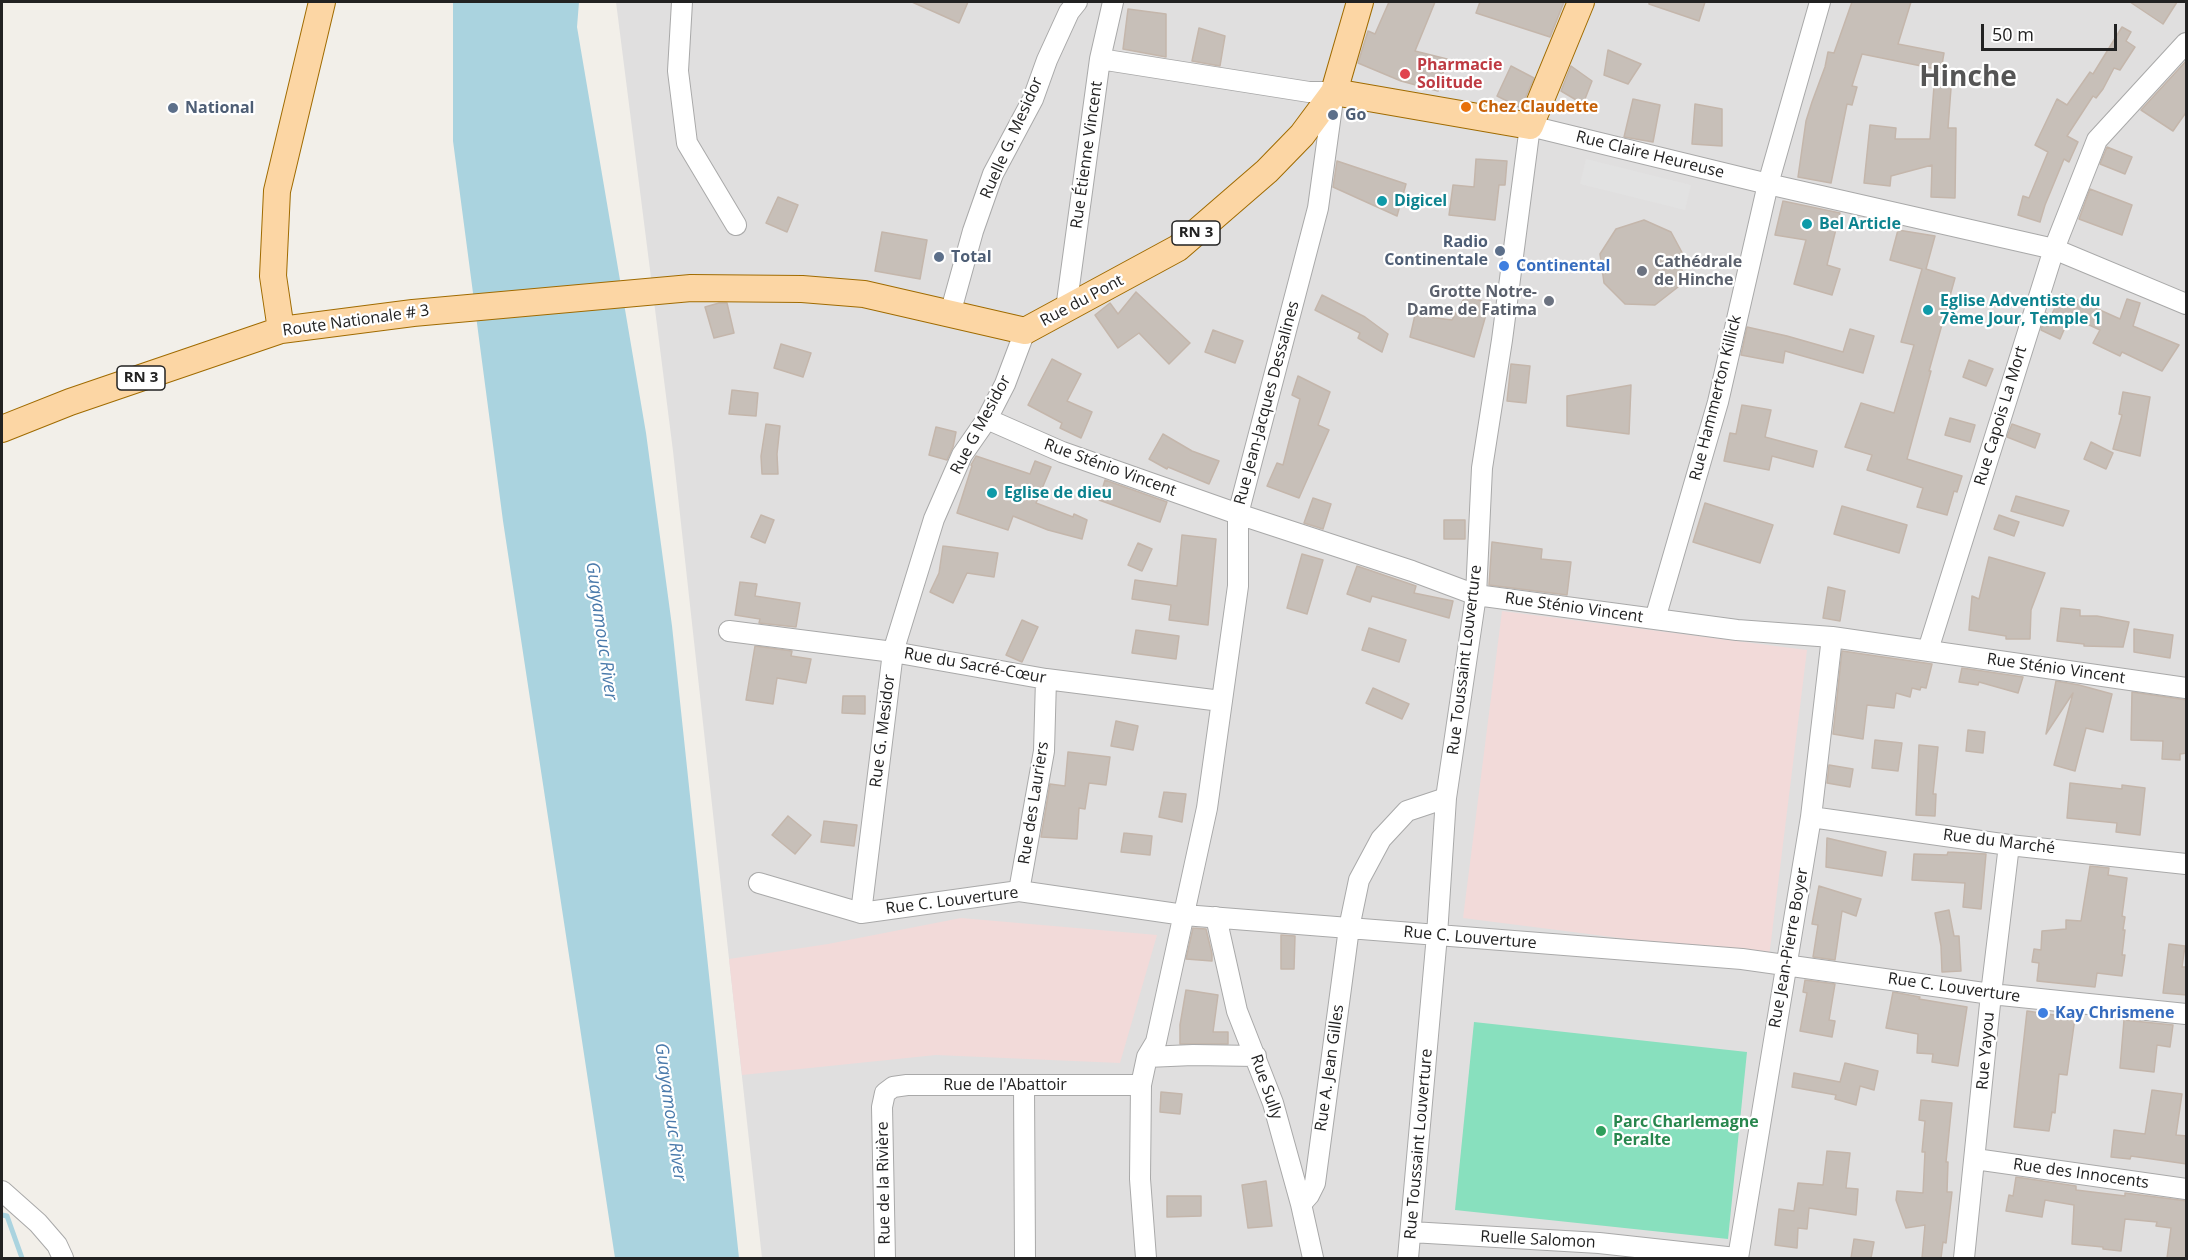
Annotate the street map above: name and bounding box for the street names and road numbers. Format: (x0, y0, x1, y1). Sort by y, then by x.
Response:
street label: Ruelle G. Mesidor (977, 74, 1047, 202)
street label: Rue Étienne Vincent (1067, 80, 1107, 230)
street label: Rue Claire Heureuse (1574, 127, 1726, 183)
road number: RN 3 (1172, 221, 1220, 245)
street label: Rue du Pont (1037, 271, 1127, 331)
street label: Rue Jean-Jacques Dessalines (1230, 299, 1304, 507)
street label: Route Nationale # 3 (281, 301, 431, 341)
street label: Rue Hammerton Killick (1686, 313, 1746, 483)
street label: Rue Capois La Mort (1971, 344, 2031, 488)
road number: RN 3 (117, 366, 165, 390)
street label: Rue G Mesidor (947, 372, 1015, 478)
street label: Rue Sténio Vincent (1041, 435, 1179, 501)
street label: Rue Toussaint Louverture (1444, 564, 1486, 756)
street label: Rue Sténio Vincent (1504, 589, 1644, 627)
street label: Rue du Sacré-Cœur (902, 644, 1048, 688)
street label: Rue Sténio Vincent (1986, 650, 2126, 688)
street label: Rue G. Mesidor (867, 673, 899, 789)
street label: Rue des Lauriers (1015, 740, 1053, 866)
street label: Rue du Marché (1942, 826, 2056, 858)
street label: Rue Jean-Pierre Boyer (1765, 866, 1813, 1030)
street label: Rue C. Louverture (885, 883, 1019, 919)
street label: Rue C. Louverture (1403, 923, 1537, 953)
street label: Rue C. Louverture (1887, 969, 2021, 1007)
street label: Rue A. Jean Gilles (1312, 1003, 1348, 1133)
street label: Rue Yayou (1973, 1011, 1999, 1091)
street label: Rue Toussaint Louverture (1401, 1048, 1437, 1240)
street label: Rue Sully (1246, 1052, 1286, 1122)
street label: Rue de l'Abattoir (943, 1075, 1067, 1095)
street label: Rue de la Rivière (873, 1121, 895, 1245)
street label: Rue des Innocents (2012, 1155, 2150, 1193)
street label: Ruelle Salomon (1480, 1227, 1596, 1253)

